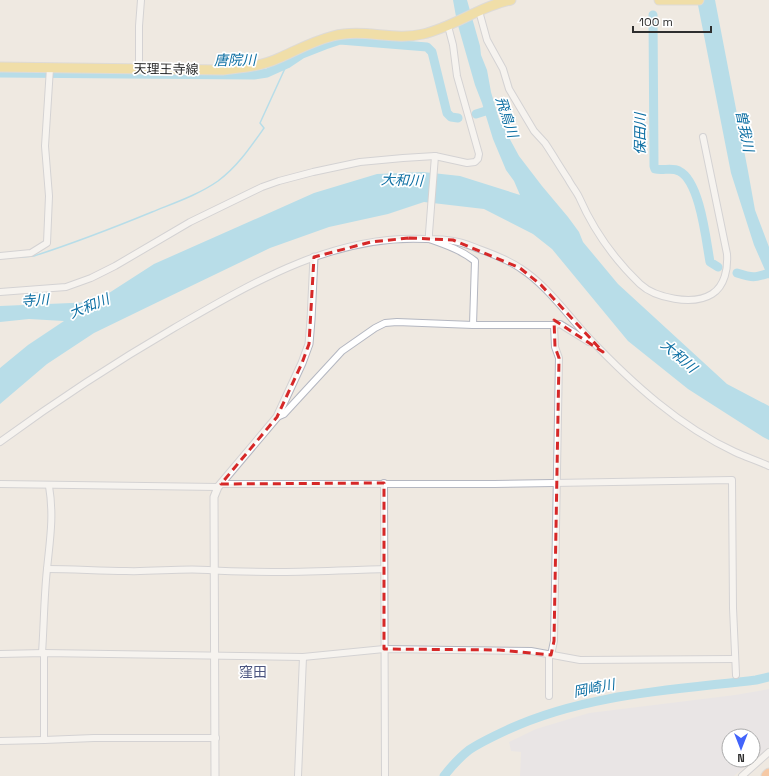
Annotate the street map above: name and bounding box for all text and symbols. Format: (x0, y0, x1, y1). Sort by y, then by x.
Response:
scale bar (633, 8, 711, 34)
text: 100 m (639, 14, 673, 30)
water label: 唐院川 (214, 51, 258, 69)
street label: 天理王寺線 (133, 60, 199, 78)
water label: 飛鳥川 (492, 94, 523, 142)
water label: 曽我川 (732, 109, 758, 155)
water label: 保田川 (631, 111, 649, 155)
water label: 大和川 (381, 170, 425, 190)
water label: 大和川 (66, 289, 114, 322)
water label: 寺川 (20, 290, 52, 310)
water label: 大和川 (657, 335, 702, 378)
district label: 窪田 (239, 663, 267, 681)
water label: 岡崎川 (572, 675, 618, 701)
north arrow (721, 728, 761, 768)
text: N (737, 751, 745, 765)

